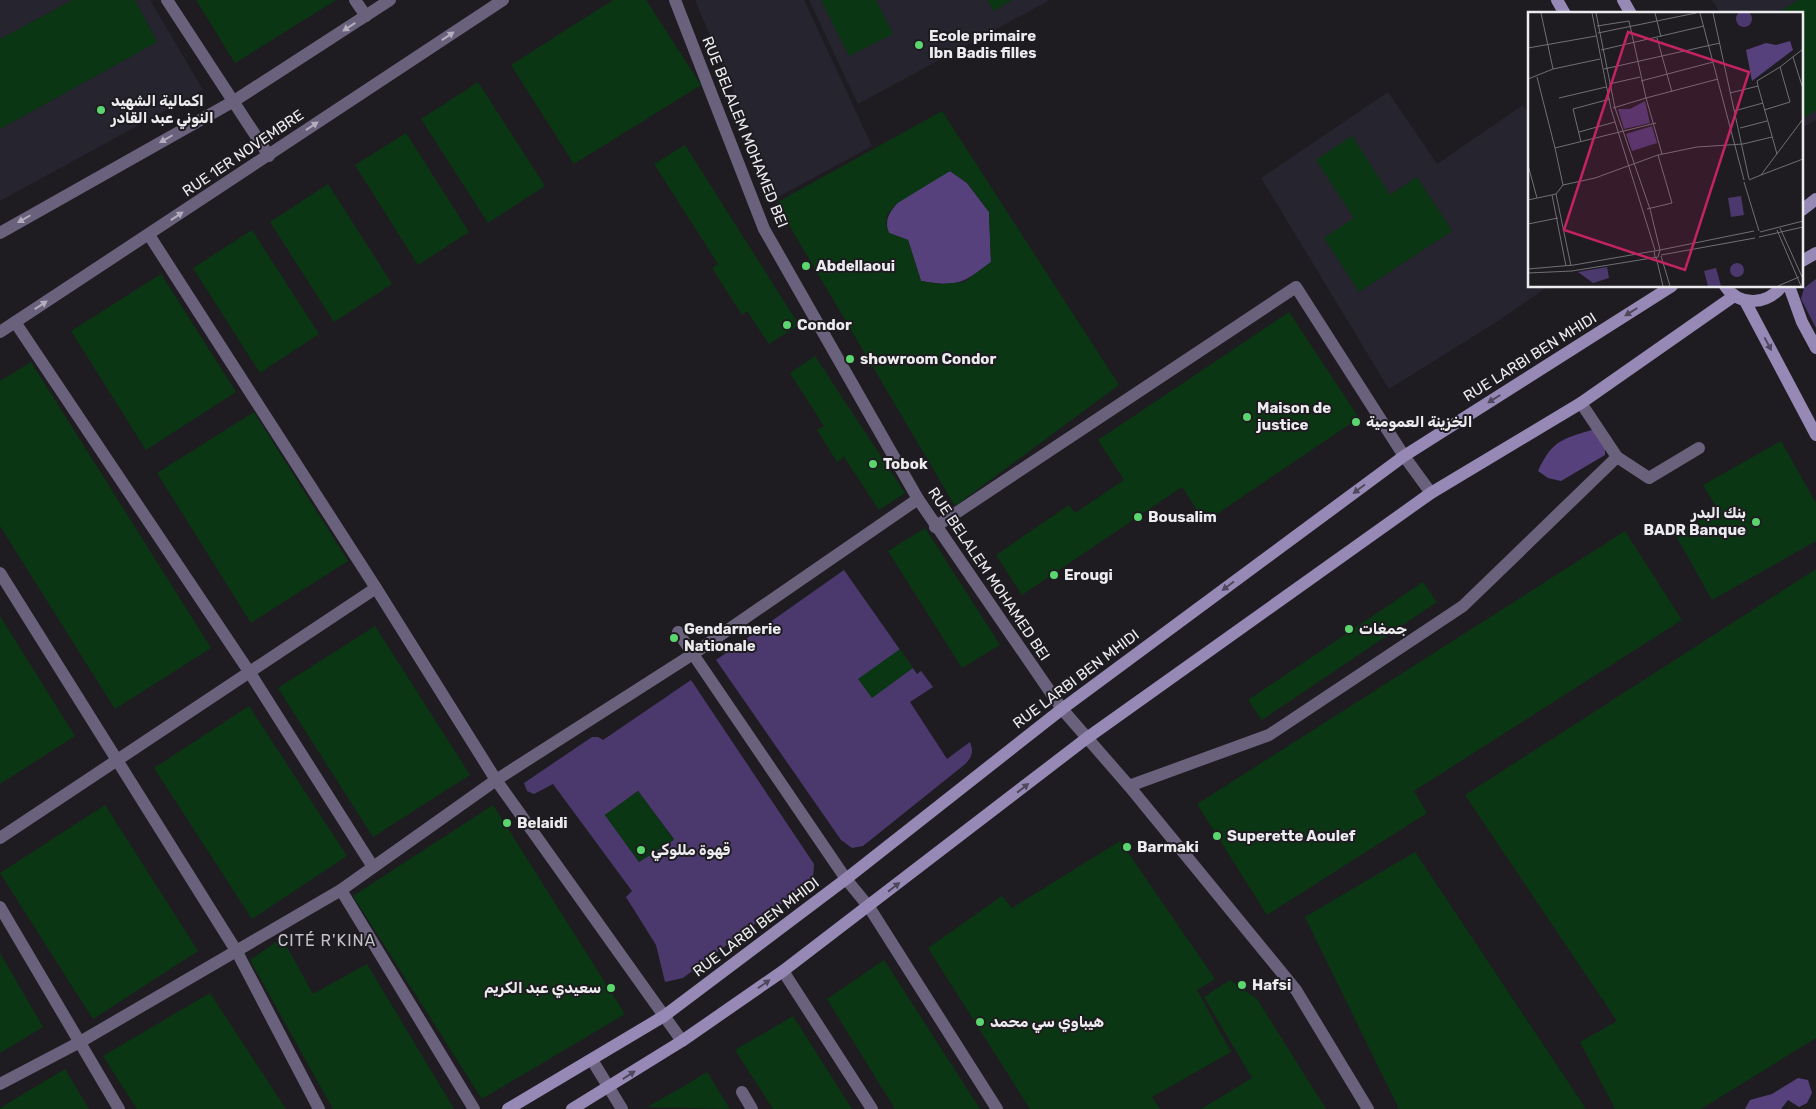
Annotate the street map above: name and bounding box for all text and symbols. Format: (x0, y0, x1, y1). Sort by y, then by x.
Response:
inset map (1528, 12, 1804, 288)
one-way arrow (343, 22, 356, 32)
place label: Ecole primaire Ibn Badis filles (929, 27, 1037, 62)
one-way arrow (441, 32, 454, 41)
street label: RUE BELALEM MOHAMED BEI (698, 34, 792, 230)
marker: Ecole primaire Ibn Badis filles (913, 39, 925, 51)
place label: اكمالية الشهيد النوني عبد القادر (110, 92, 214, 130)
marker: اكمالية الشهيد النوني عبد القادر (95, 104, 107, 116)
street label: RUE 1ER NOVEMBRE (179, 106, 307, 200)
one-way arrow (306, 122, 319, 131)
one-way arrow (159, 135, 172, 144)
one-way arrow (170, 211, 184, 221)
one-way arrow (18, 215, 31, 224)
place label: Abdellaoui (816, 257, 895, 275)
marker: Abdellaoui (800, 260, 812, 272)
one-way arrow (34, 300, 47, 310)
one-way arrow (1624, 308, 1638, 317)
street label: RUE LARBI BEN MHIDI (1460, 309, 1600, 405)
place label: Condor (797, 316, 852, 334)
marker: Condor (781, 319, 793, 331)
one-way arrow (1764, 337, 1772, 351)
place label: showroom Condor (860, 350, 997, 368)
marker: showroom Condor (844, 353, 856, 365)
one-way arrow (1487, 394, 1500, 404)
place label: Maison de justice (1256, 399, 1331, 434)
marker: Maison de justice (1241, 411, 1253, 423)
place label: الخزينة العمومية (1366, 413, 1472, 431)
marker: الخزينة العمومية (1350, 416, 1362, 428)
place label: Tobok (883, 455, 928, 473)
marker: Tobok (867, 458, 879, 470)
street label: RUE BELALEM MOHAMED BEI (924, 484, 1054, 664)
one-way arrow (1353, 484, 1366, 495)
place label: بنك البدر BADR Banque (1644, 504, 1746, 539)
place label: Bousalim (1148, 508, 1217, 526)
marker: Bousalim (1132, 511, 1144, 523)
marker: بنك البدر BADR Banque (1750, 516, 1762, 528)
place label: Erougi (1064, 566, 1113, 584)
marker: Erougi (1048, 569, 1060, 581)
one-way arrow (1221, 581, 1235, 591)
place label: Gendarmerie Nationale (684, 620, 781, 655)
place label: جمغات (1359, 620, 1407, 638)
marker: جمغات (1343, 623, 1355, 635)
street label: RUE LARBI BEN MHIDI (1009, 626, 1143, 732)
marker: Gendarmerie Nationale (668, 632, 680, 644)
one-way arrow (1016, 783, 1030, 793)
place label: Belaidi (517, 814, 568, 832)
marker: Belaidi (501, 817, 513, 829)
place label: Superette Aoulef (1227, 827, 1356, 845)
marker: Superette Aoulef (1211, 830, 1223, 842)
place label: Barmaki (1137, 838, 1199, 856)
place label: قهوة مللوكي (651, 841, 731, 862)
marker: Barmaki (1121, 841, 1133, 853)
marker: قهوة مللوكي (635, 844, 647, 856)
street label: RUE LARBI BEN MHIDI (689, 874, 823, 980)
one-way arrow (887, 882, 900, 893)
district label: CITÉ R'KINA (278, 931, 376, 950)
place label: Hafsi (1252, 976, 1291, 994)
place label: سعيدي عبد الكريم (484, 979, 601, 999)
marker: Hafsi (1236, 979, 1248, 991)
one-way arrow (757, 980, 771, 989)
marker: سعيدي عبد الكريم (605, 982, 617, 994)
place label: هيباوي سي محمد (990, 1013, 1104, 1034)
marker: هيباوي سي محمد (974, 1016, 986, 1028)
one-way arrow (622, 1070, 636, 1080)

